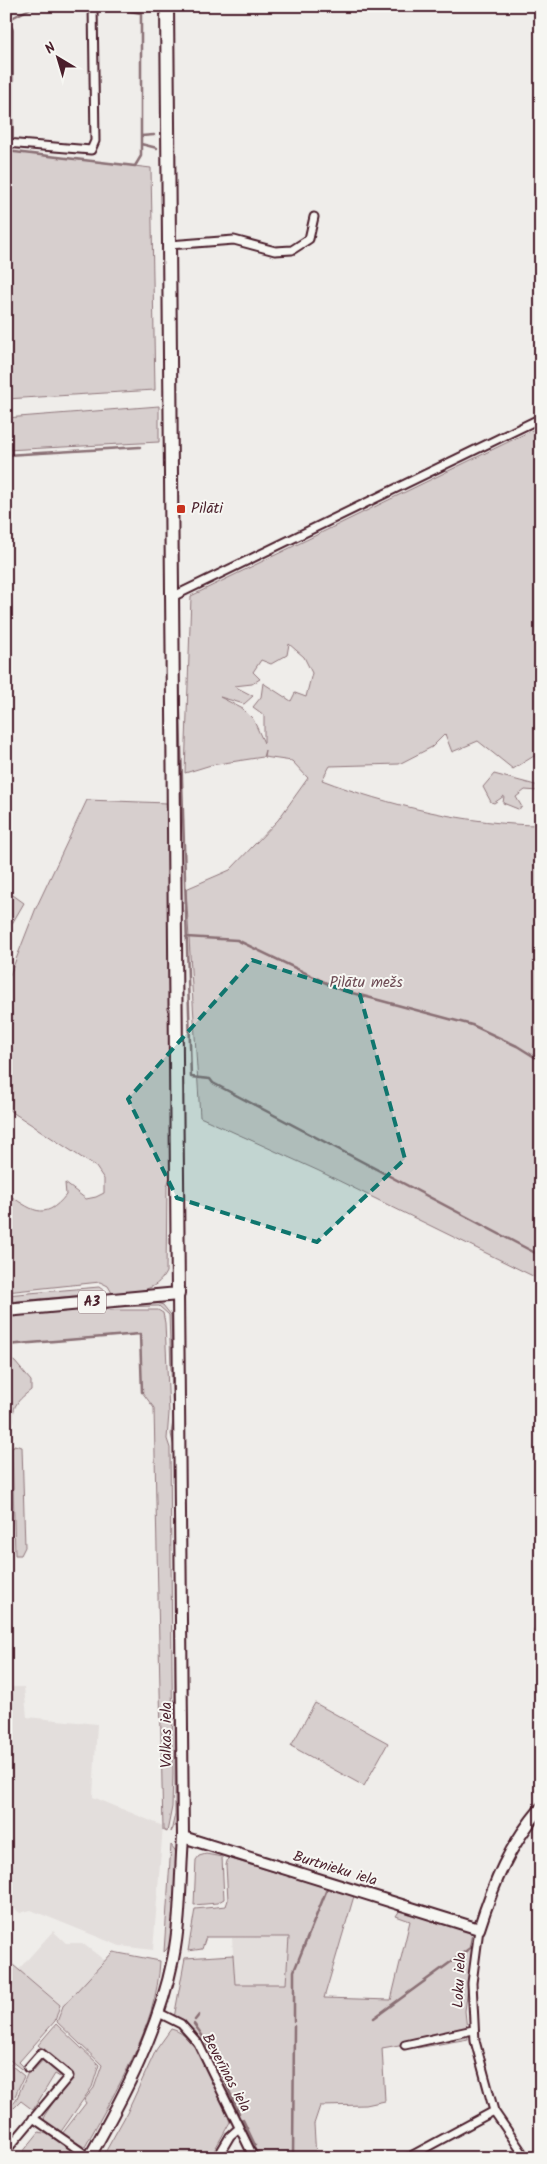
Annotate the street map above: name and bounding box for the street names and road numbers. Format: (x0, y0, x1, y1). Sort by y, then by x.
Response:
road number: A3 (78, 1290, 106, 1314)
street label: Valkas iela (155, 1702, 179, 1768)
street label: Burtnieku iela (290, 1845, 380, 1893)
street label: Loku iela (447, 1951, 473, 2009)
street label: Beverīnas iela (195, 2029, 257, 2117)

